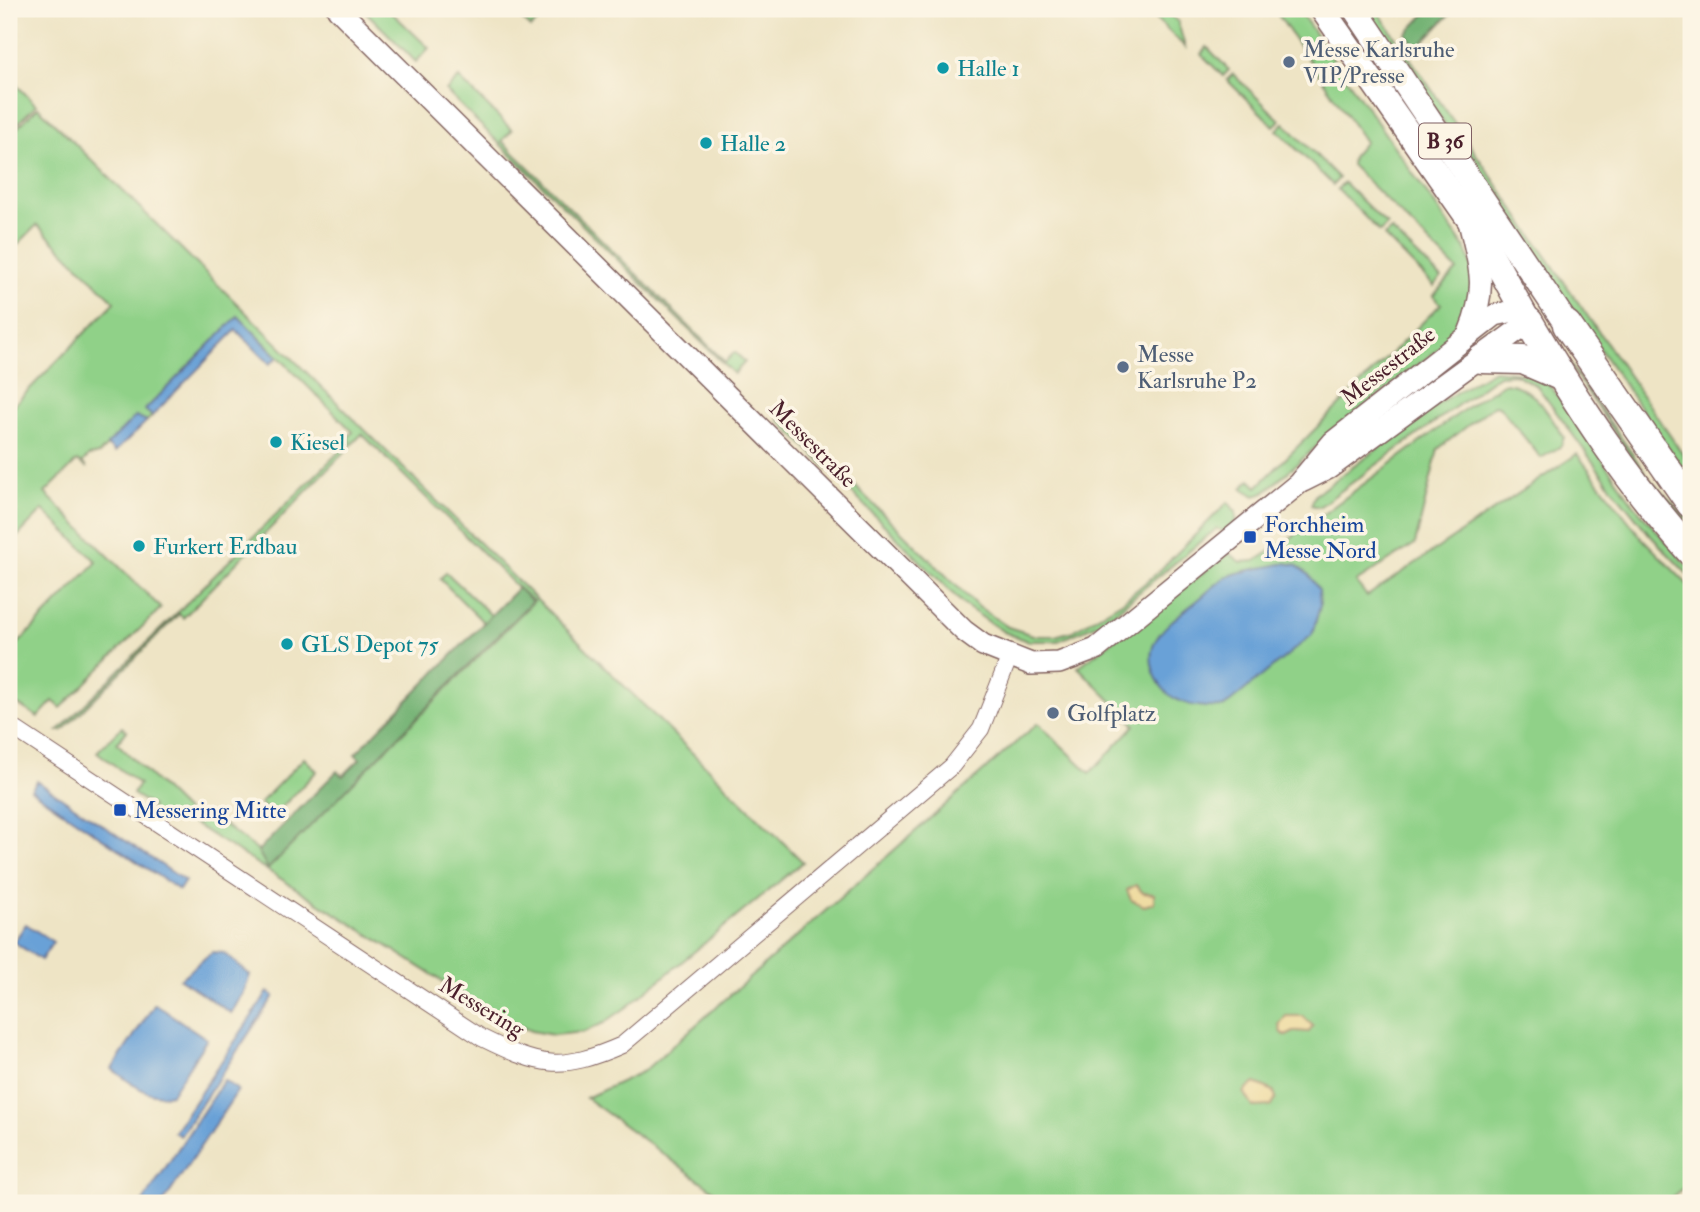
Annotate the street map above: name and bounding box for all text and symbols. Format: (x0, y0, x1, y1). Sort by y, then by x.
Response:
place label: Messe Karlsruhe VIP/Presse (1303, 35, 1455, 90)
place label: Halle 1 (957, 54, 1020, 83)
marker: Messe Karlsruhe VIP/Presse (1281, 54, 1297, 70)
marker: Halle 1 (935, 60, 951, 76)
road number: B 36 (1419, 124, 1471, 158)
place label: Halle 2 (720, 129, 786, 158)
marker: Halle 2 (698, 135, 714, 151)
street label: Messestraße (1335, 320, 1441, 412)
place label: Messe Karlsruhe P2 (1137, 340, 1257, 395)
marker: Messe Karlsruhe P2 (1115, 359, 1131, 375)
street label: Messestraße (763, 394, 863, 494)
place label: Kiesel (290, 428, 345, 457)
marker: Kiesel (268, 434, 284, 450)
place label: Forchheim Messe Nord (1264, 510, 1377, 565)
marker: Forchheim Messe Nord (1242, 529, 1258, 545)
place label: Furkert Erdbau (153, 532, 297, 561)
marker: Furkert Erdbau (131, 538, 147, 554)
place label: GLS Depot 75 (301, 630, 439, 660)
marker: GLS Depot 75 (279, 636, 295, 652)
place label: Golfplatz (1067, 699, 1156, 729)
marker: Golfplatz (1045, 705, 1061, 721)
place label: Messering Mitte (134, 796, 287, 825)
marker: Messering Mitte (112, 802, 128, 818)
street label: Messering (434, 970, 531, 1044)

